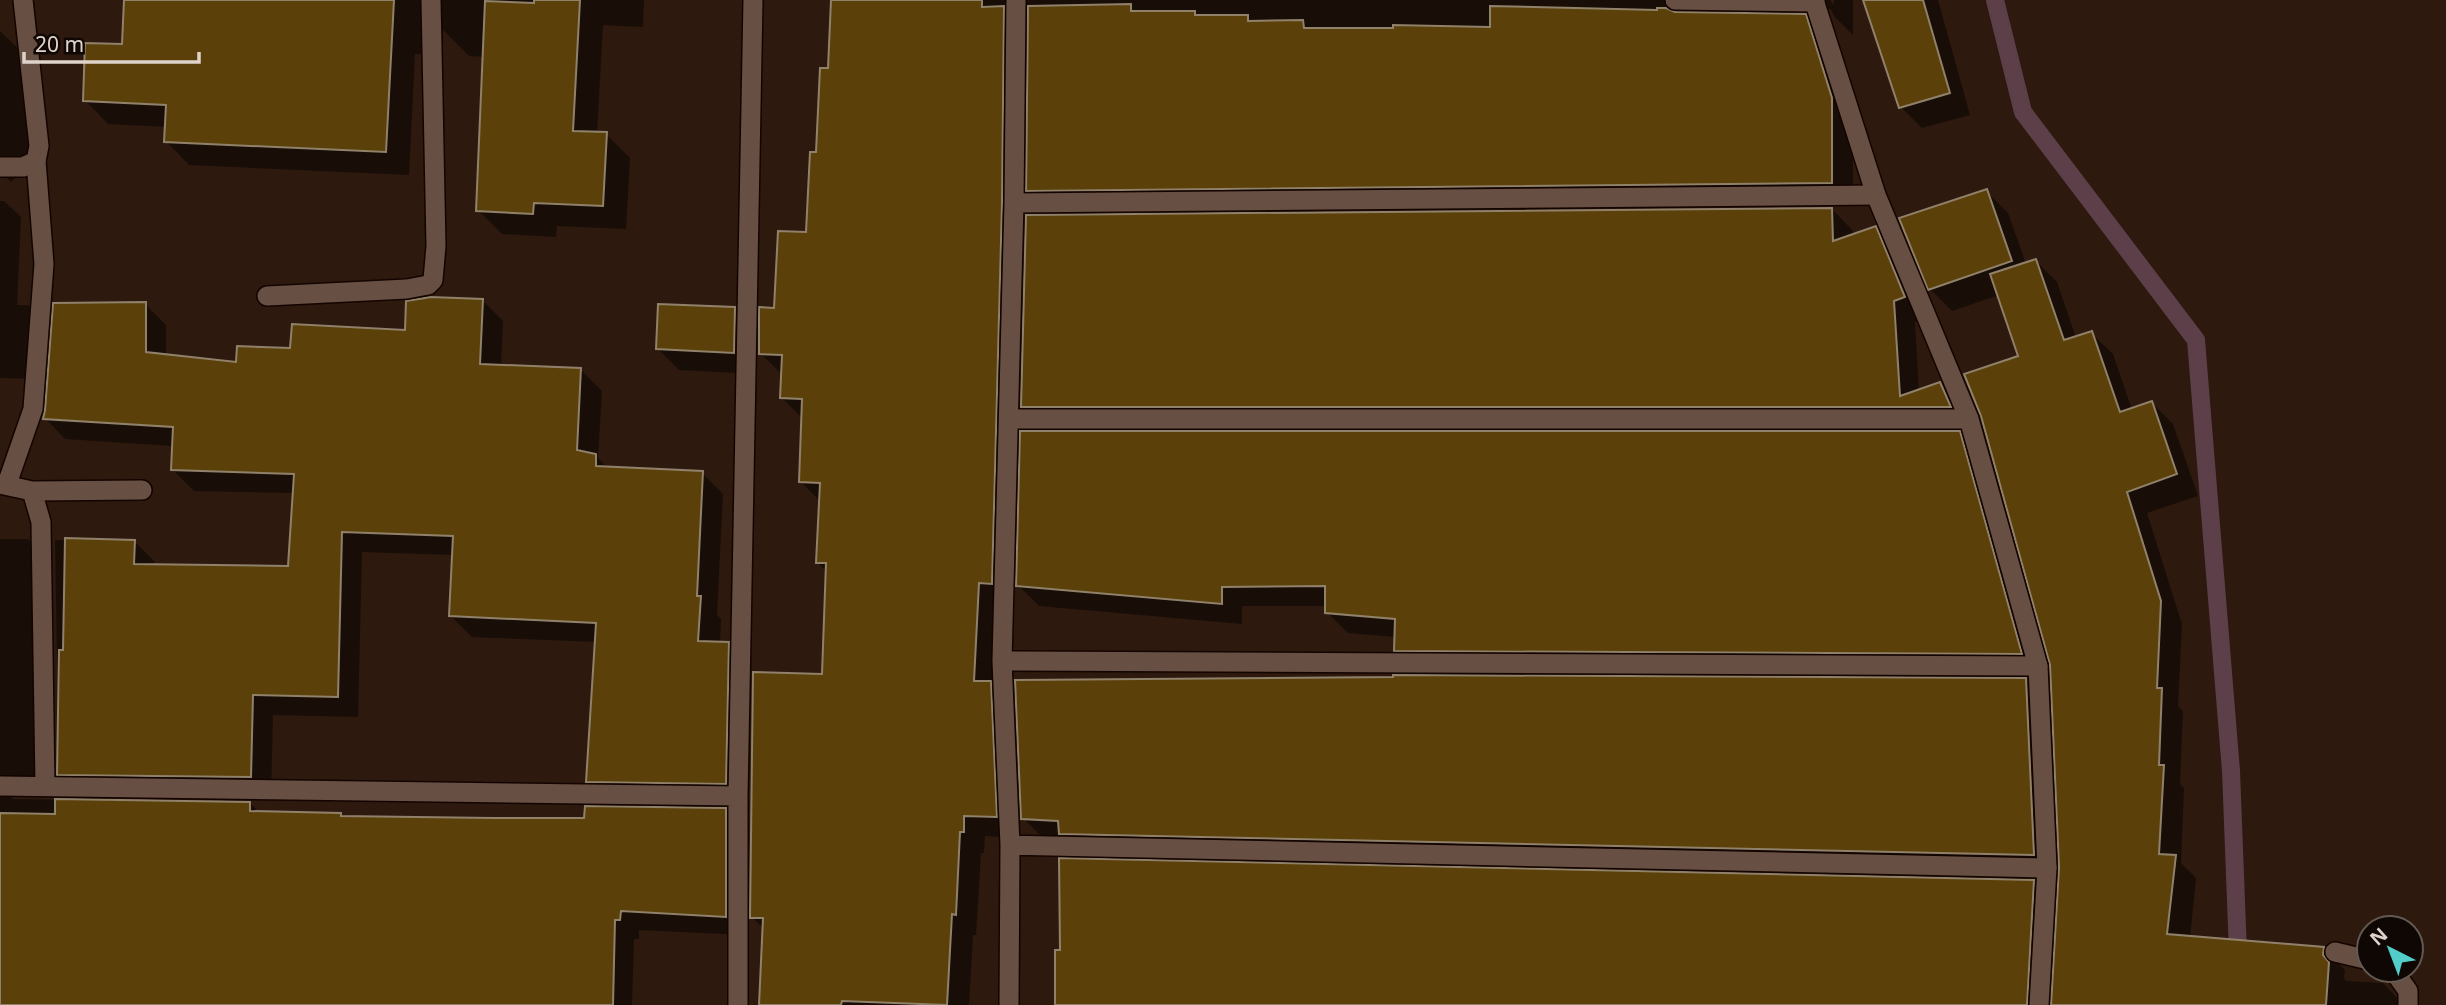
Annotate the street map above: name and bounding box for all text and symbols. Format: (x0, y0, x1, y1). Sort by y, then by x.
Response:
scale bar (24, 21, 200, 65)
text: 20 m (35, 30, 84, 58)
north arrow (2355, 914, 2425, 984)
text: N (2364, 922, 2393, 951)

